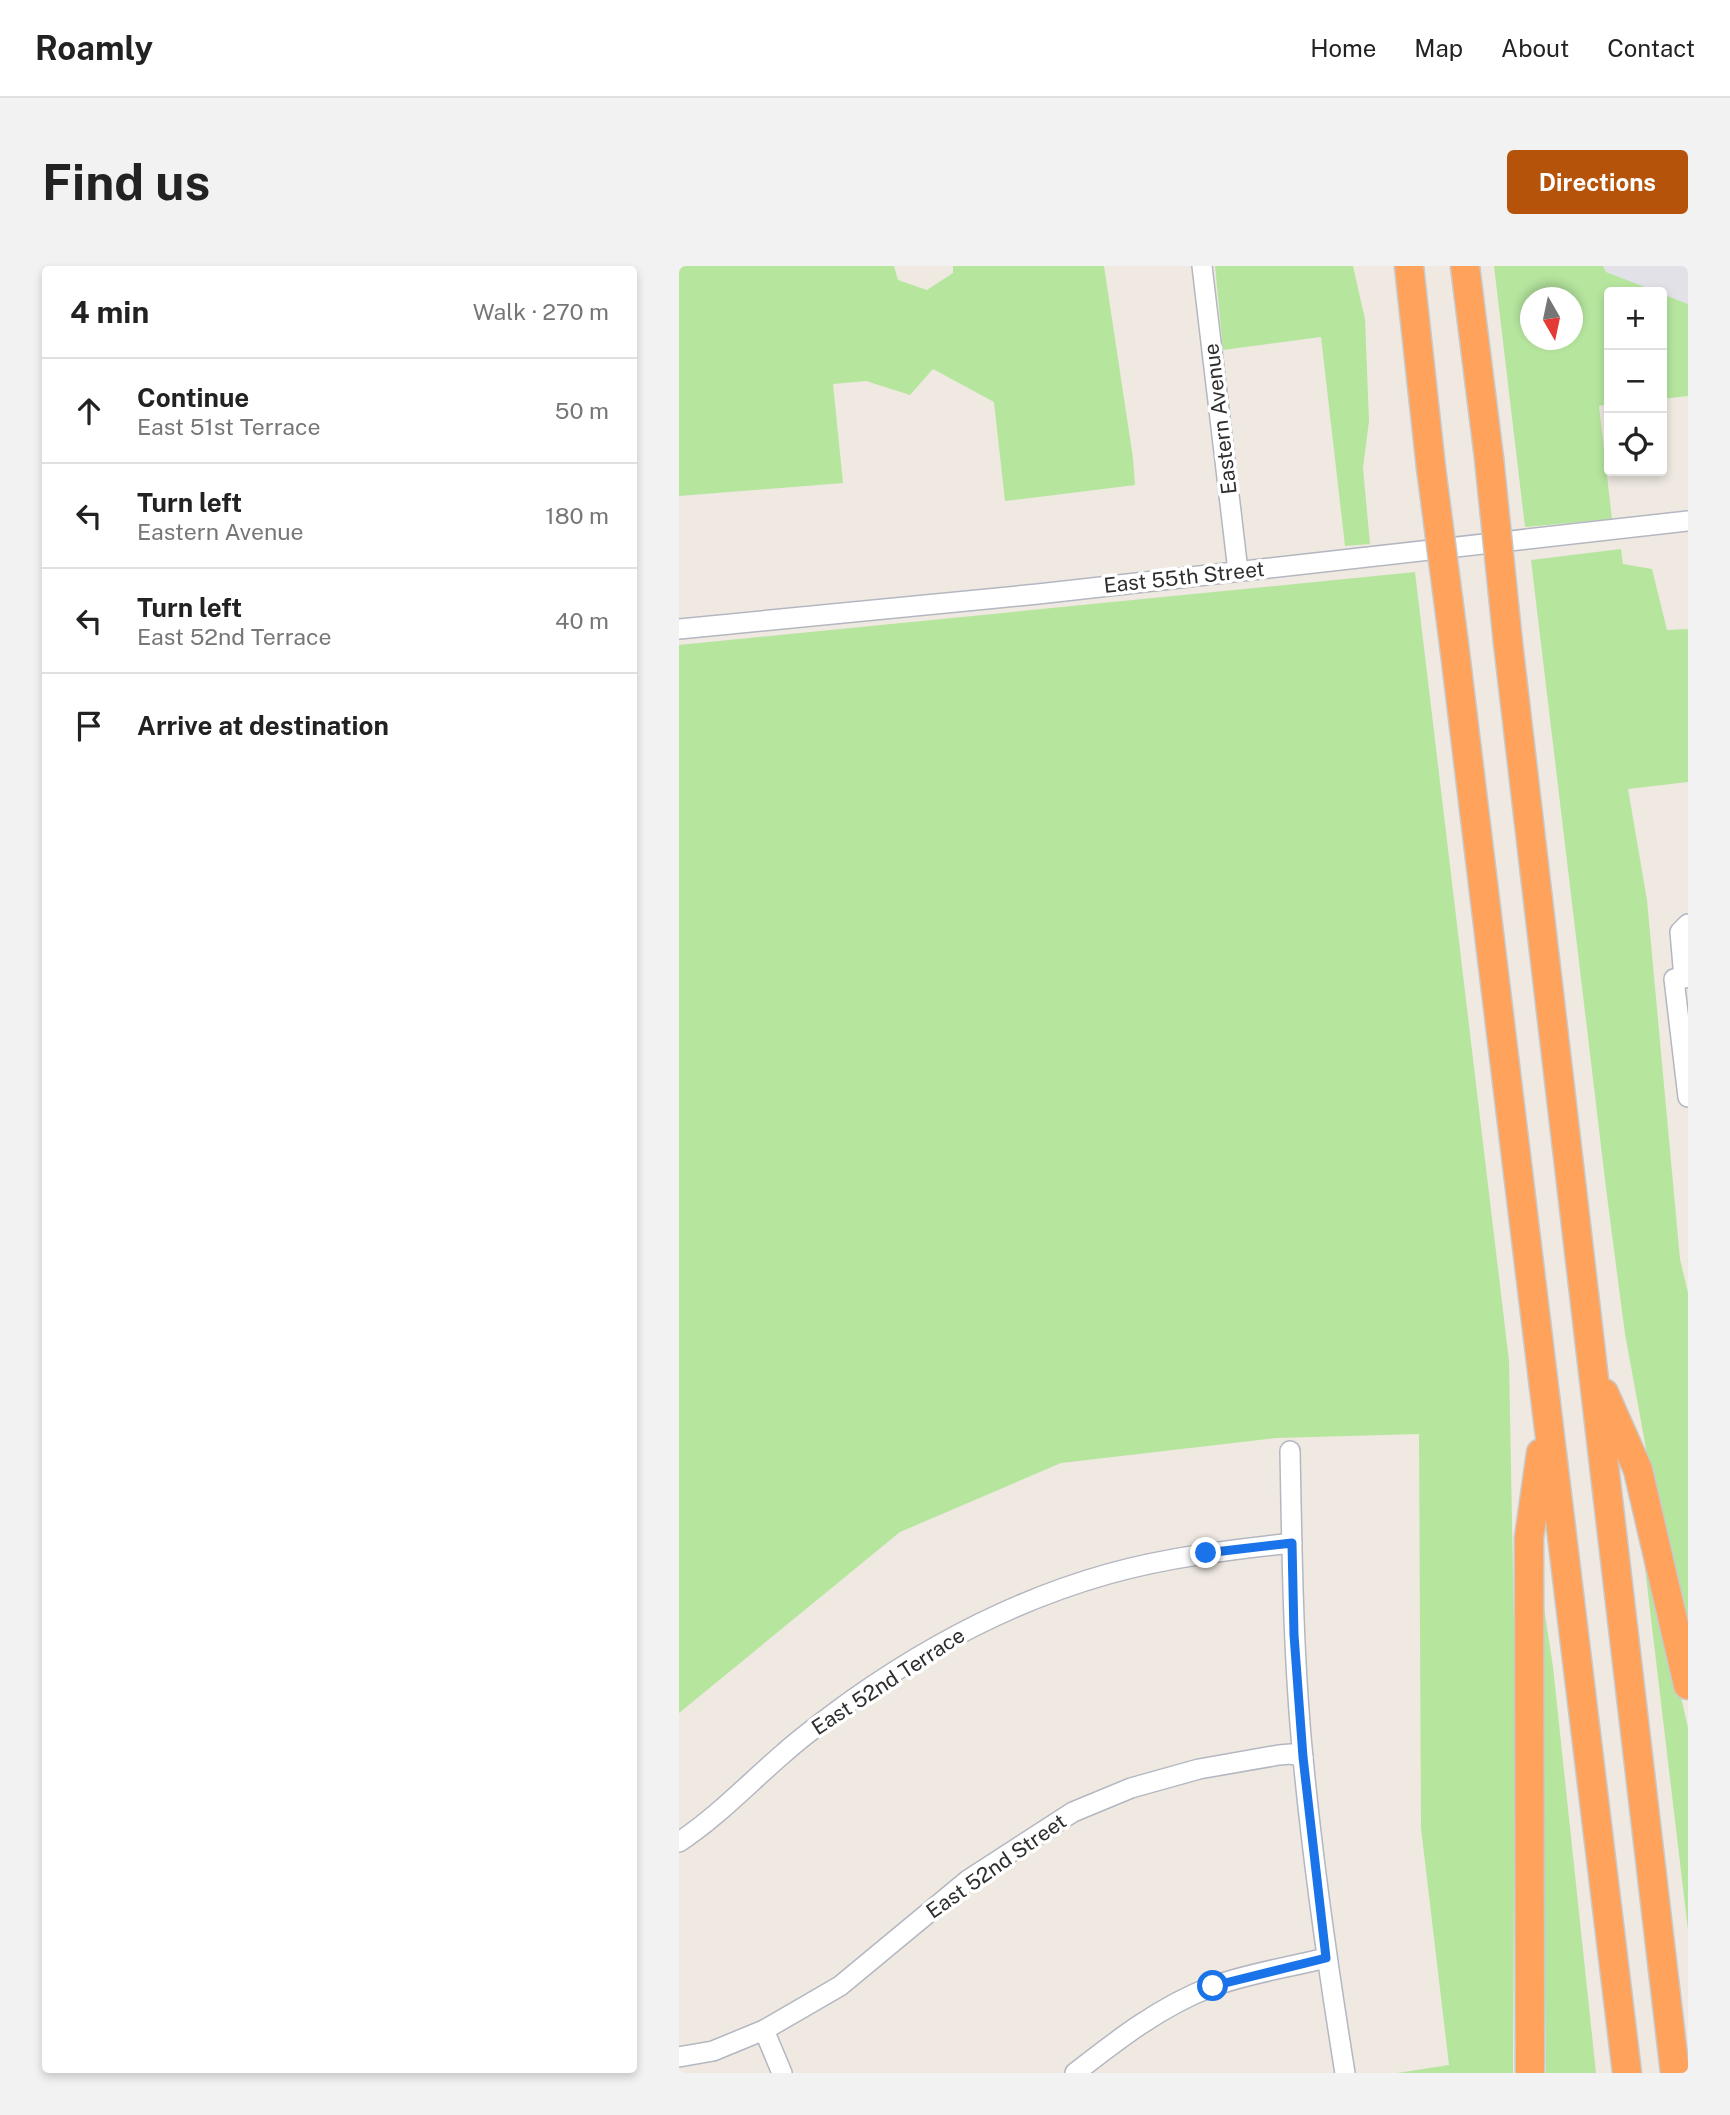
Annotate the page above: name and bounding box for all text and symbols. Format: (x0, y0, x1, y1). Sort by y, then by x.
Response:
text: Roamly (35, 29, 153, 67)
text: Home (1310, 34, 1376, 62)
text: Map (1414, 34, 1463, 62)
text: About (1501, 34, 1569, 62)
text: Contact (1607, 34, 1695, 62)
button: Directions (1507, 150, 1688, 214)
text: Find us (42, 153, 210, 211)
north arrow (1520, 287, 1583, 350)
map controls (1604, 287, 1667, 476)
button: + (1604, 287, 1667, 350)
text: 4 min (70, 294, 149, 330)
text: Walk · 270 m (473, 298, 609, 325)
street label: Eastern Avenue (1198, 342, 1242, 496)
button: − (1604, 350, 1667, 413)
text: Continue (137, 382, 249, 413)
icon: ahead (70, 392, 108, 430)
text: 50 m (555, 397, 609, 424)
text: East 51st Terrace (137, 413, 320, 440)
button: locate (1604, 413, 1667, 476)
text: Turn left (137, 487, 242, 518)
icon: left (70, 497, 108, 535)
text: 180 m (545, 502, 609, 529)
text: Eastern Avenue (137, 518, 304, 545)
street label: East 55th Street (1102, 556, 1266, 598)
text: Turn left (137, 592, 242, 623)
icon: left (70, 602, 108, 640)
text: 40 m (555, 607, 609, 634)
text: East 52nd Terrace (137, 623, 331, 650)
icon: arrive (70, 707, 108, 745)
text: Arrive at destination (137, 710, 389, 741)
route end (1190, 1537, 1221, 1568)
street label: East 52nd Terrace (807, 1622, 969, 1740)
street label: East 52nd Street (921, 1808, 1071, 1924)
route start (1197, 1970, 1228, 2001)

